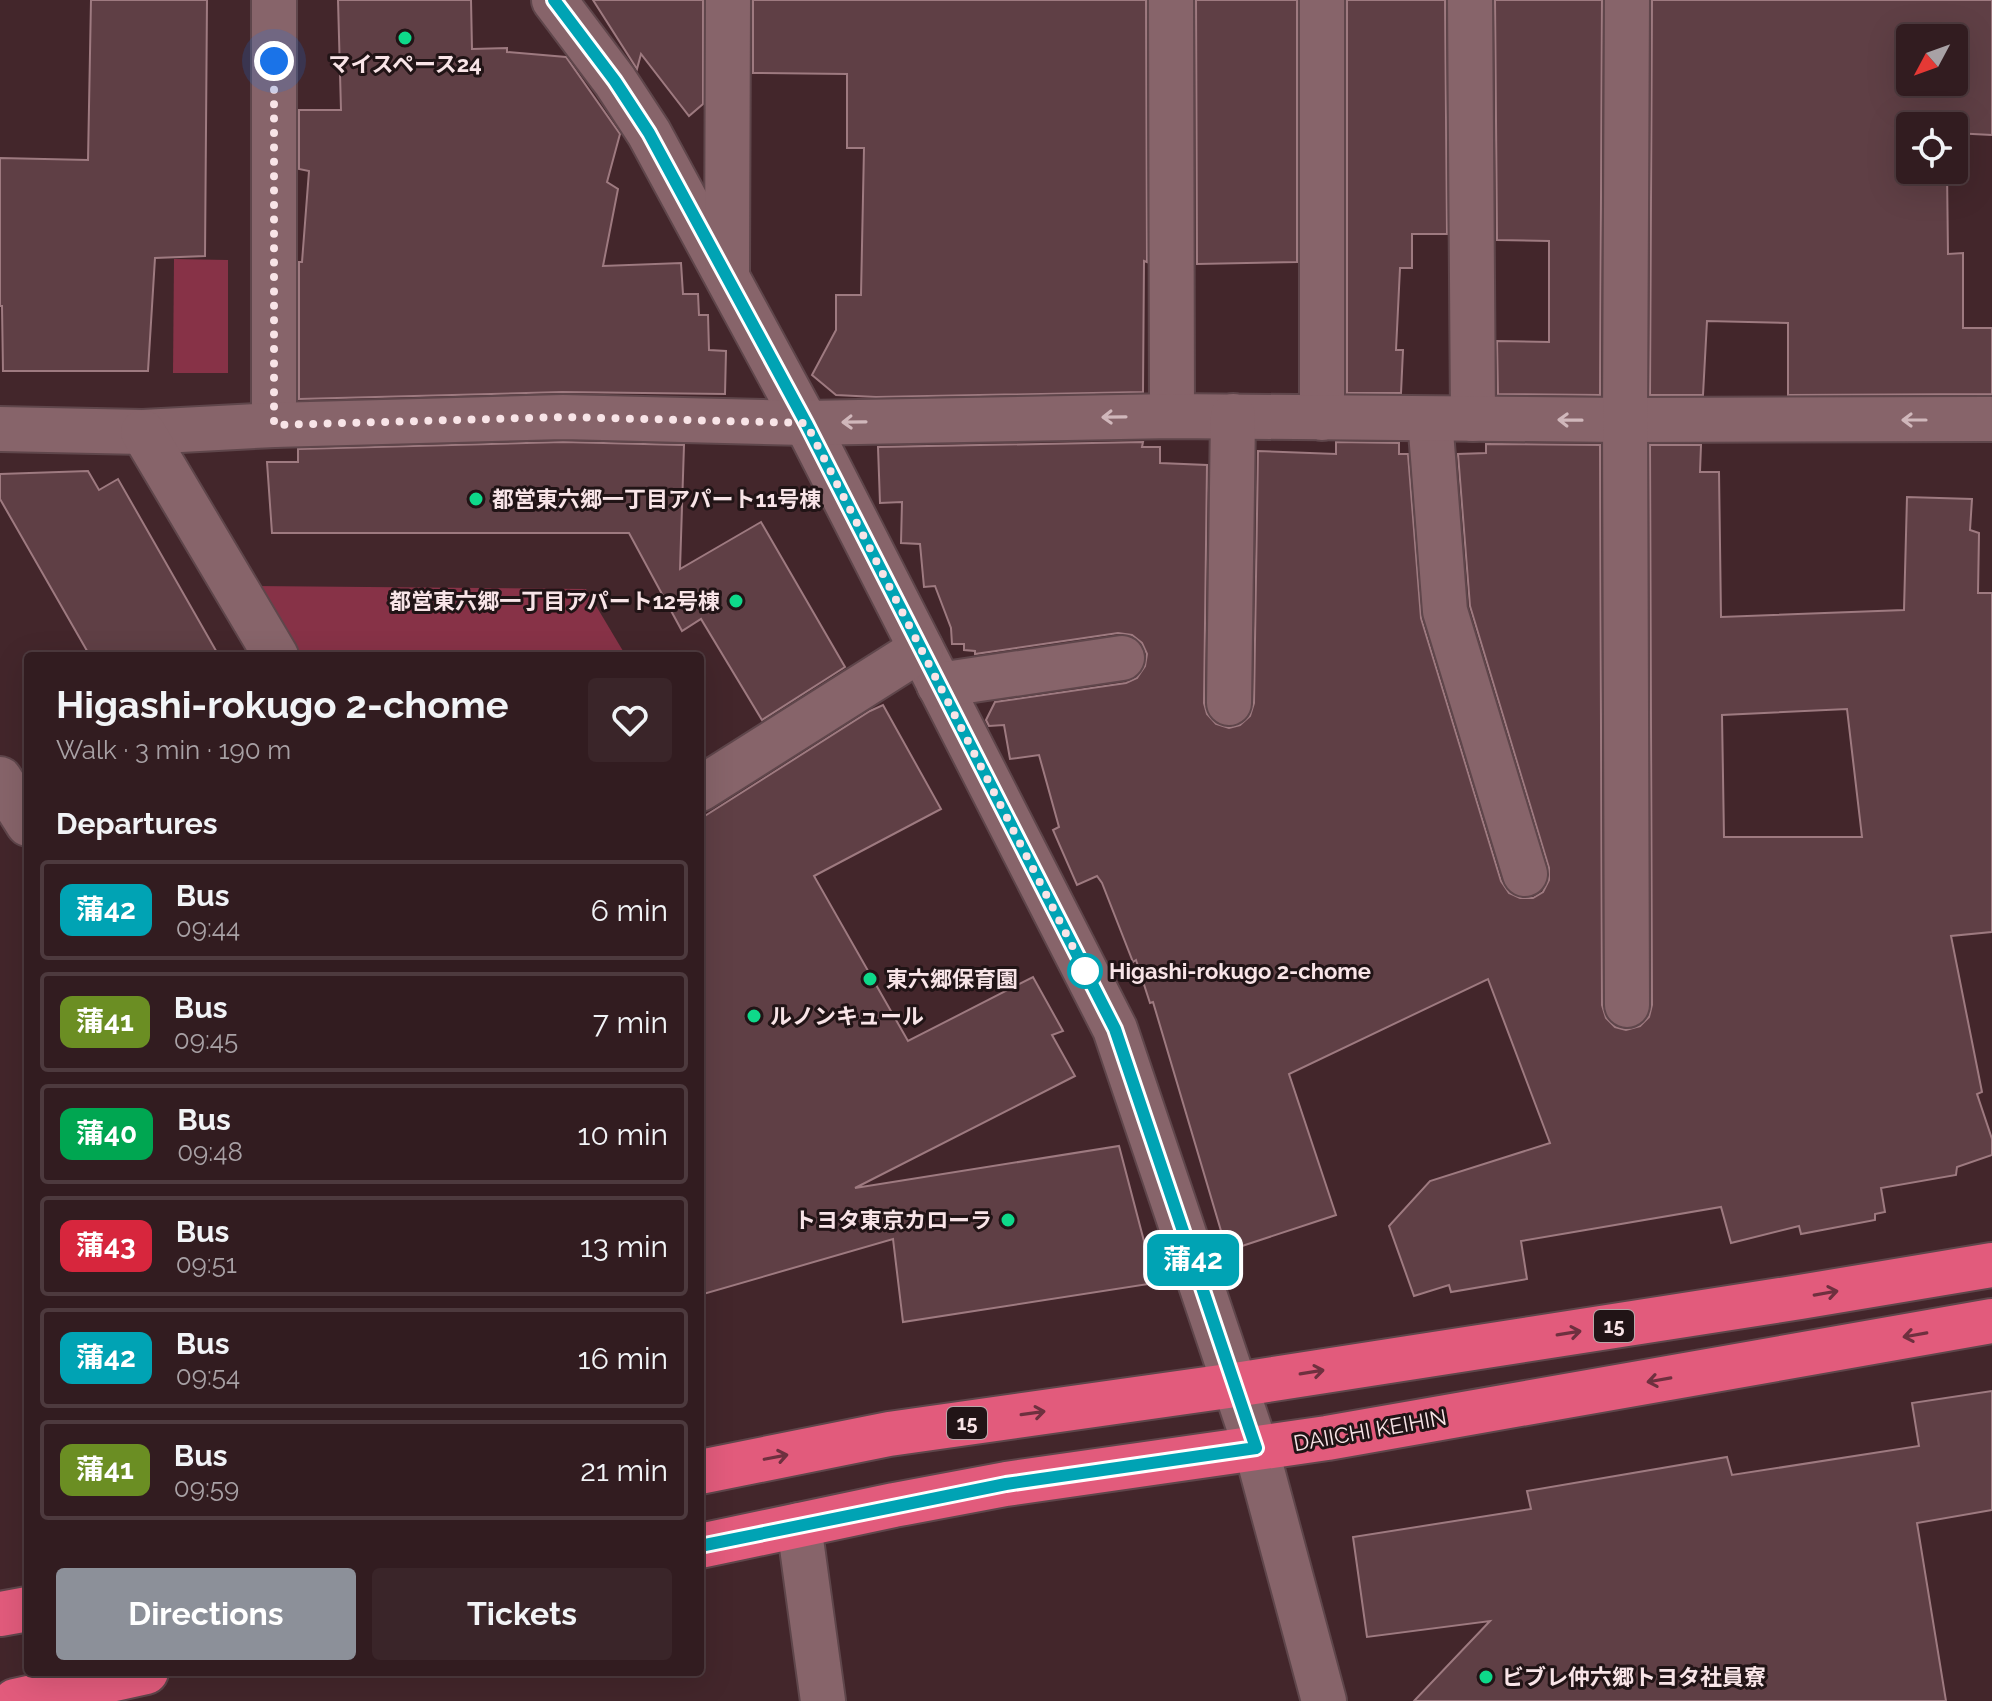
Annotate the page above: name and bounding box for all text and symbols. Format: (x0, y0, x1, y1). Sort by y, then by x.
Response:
north arrow (1896, 24, 1968, 96)
map controls (1896, 24, 1968, 184)
marker: マイスペース24 (396, 29, 414, 47)
your location (254, 41, 294, 81)
place label: マイスペース24 (328, 51, 482, 77)
button: locate (1896, 112, 1968, 184)
one-way arrow (1101, 409, 1128, 425)
one-way arrow (1557, 412, 1584, 428)
one-way arrow (1901, 412, 1928, 428)
one-way arrow (841, 415, 868, 430)
place label: 都営東六郷一丁目アパート11号棟 (492, 486, 821, 512)
marker: 都営東六郷一丁目アパート11号棟 (467, 490, 485, 508)
place label: 都営東六郷一丁目アパート12号棟 (389, 588, 720, 614)
marker: 都営東六郷一丁目アパート12号棟 (727, 592, 745, 610)
button: heart (588, 678, 672, 762)
text: Higashi-rokugo 2-chome (56, 682, 508, 727)
text: Walk · 3 min · 190 m (56, 735, 291, 765)
text: Departures (56, 806, 218, 841)
text: Bus (176, 878, 229, 913)
text: 蒲42 (76, 893, 136, 926)
text: 6 min (591, 893, 668, 928)
text: 09:44 (176, 913, 240, 943)
marker: Higashi-rokugo 2-chome (1068, 954, 1102, 988)
place label: Higashi-rokugo 2-chome (1109, 958, 1371, 984)
place label: 東六郷保育園 (886, 966, 1018, 992)
marker: 東六郷保育園 (861, 970, 879, 988)
text: Bus (174, 990, 228, 1025)
place label: ルノンキュール (770, 1003, 924, 1029)
text: 蒲41 (76, 1005, 134, 1038)
text: 7 min (593, 1005, 668, 1040)
marker: ルノンキュール (745, 1007, 763, 1025)
text: 09:45 (174, 1025, 238, 1055)
text: Bus (177, 1102, 231, 1137)
text: 蒲40 (76, 1117, 137, 1150)
text: 10 min (578, 1117, 668, 1152)
text: 09:48 (177, 1137, 243, 1167)
place label: トヨタ東京カローラ (794, 1207, 992, 1233)
marker: トヨタ東京カローラ (999, 1211, 1017, 1229)
text: Bus (176, 1214, 229, 1249)
text: 蒲43 (76, 1229, 136, 1262)
text: 13 min (580, 1229, 668, 1264)
line badge: 蒲42 (1147, 1234, 1239, 1286)
text: 蒲42 (1163, 1243, 1223, 1276)
text: 09:51 (176, 1249, 237, 1279)
one-way arrow (1813, 1284, 1838, 1299)
road number: 15 (1594, 1310, 1634, 1342)
one-way arrow (1556, 1325, 1581, 1340)
text: Bus (176, 1326, 229, 1361)
one-way arrow (1903, 1328, 1928, 1343)
text: 蒲42 (76, 1341, 136, 1374)
text: 16 min (578, 1341, 668, 1376)
text: 09:54 (176, 1361, 240, 1391)
one-way arrow (1299, 1364, 1324, 1379)
one-way arrow (1647, 1373, 1672, 1388)
street label: DAIICHI KEIHIN (1291, 1404, 1449, 1456)
one-way arrow (1020, 1405, 1045, 1420)
road number: 15 (947, 1407, 987, 1439)
text: Bus (174, 1438, 228, 1473)
one-way arrow (763, 1448, 789, 1463)
text: 蒲41 (76, 1453, 134, 1486)
text: 21 min (580, 1453, 668, 1488)
text: 09:59 (174, 1473, 239, 1503)
button: Directions (56, 1568, 356, 1660)
button: Tickets (372, 1568, 672, 1660)
place label: ビブレ仲六郷トヨタ社員寮 (1502, 1664, 1766, 1690)
marker: ビブレ仲六郷トヨタ社員寮 (1477, 1668, 1495, 1686)

